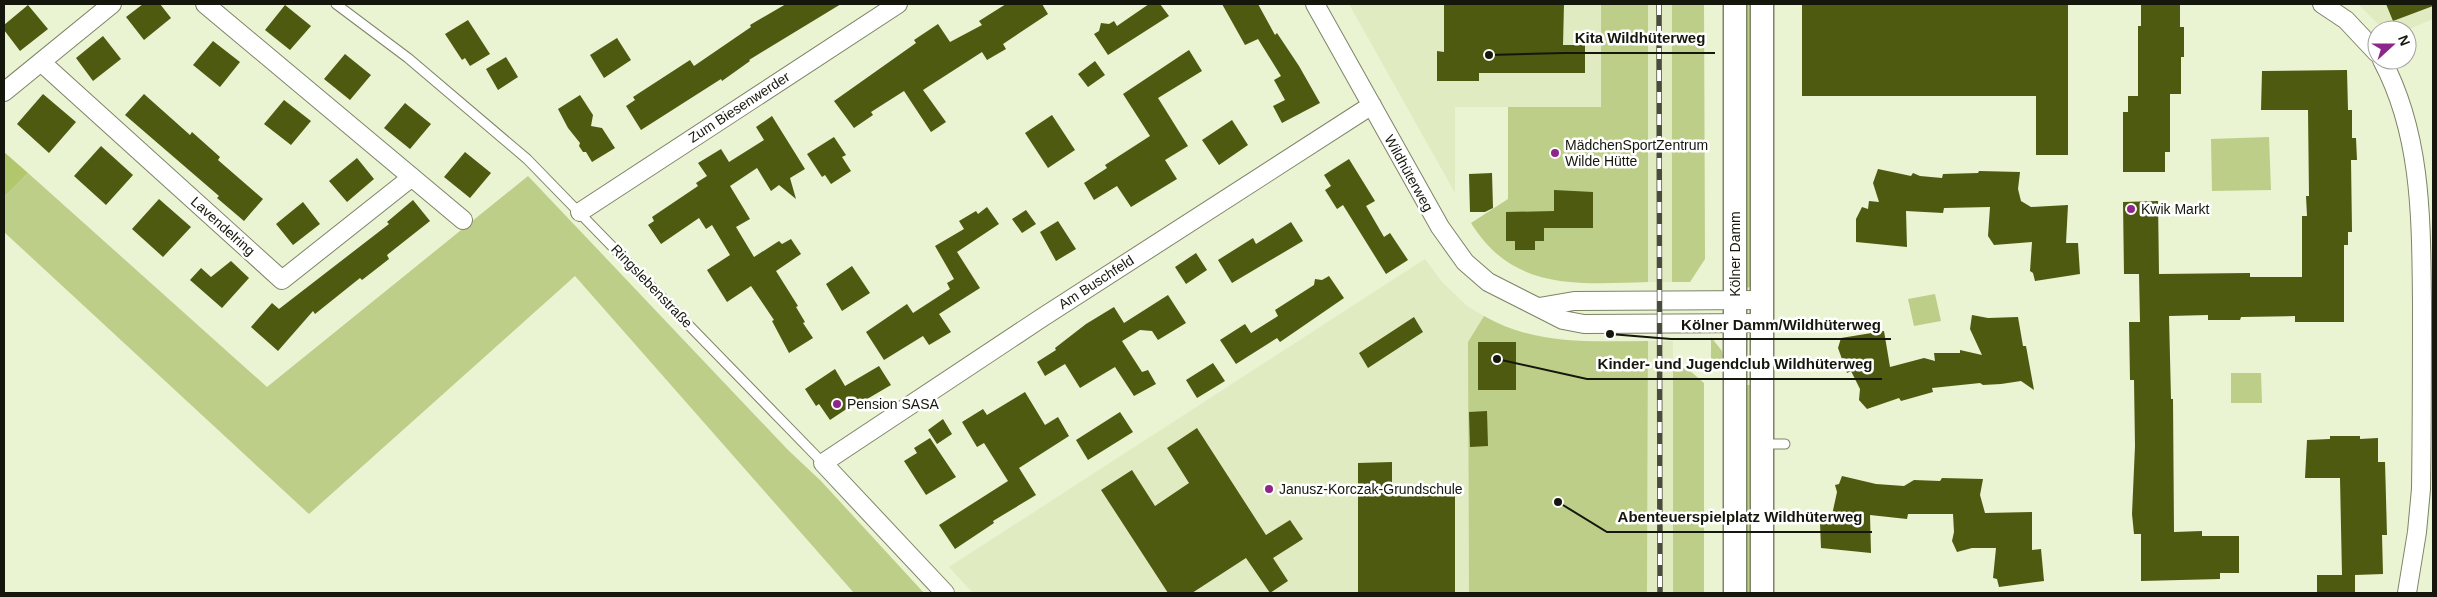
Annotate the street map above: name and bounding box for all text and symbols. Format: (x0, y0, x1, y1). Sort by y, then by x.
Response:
north arrow (2367, 20, 2417, 70)
callout: Kita Wildhüterweg (1564, 23, 1715, 53)
text: Kita Wildhüterweg (1575, 29, 1705, 46)
text: N (2395, 33, 2413, 48)
street label: Zum Biesenwerder (685, 68, 793, 146)
street label: Wildhüterweg (1381, 132, 1437, 214)
place label: MädchenSportZentrum Wilde Hütte (1565, 137, 1708, 169)
marker: MädchenSportZentrum Wilde Hütte (1549, 147, 1561, 159)
street label: Lavendelring (188, 193, 258, 259)
place label: Kwik Markt (2141, 201, 2210, 217)
marker: Kwik Markt (2125, 203, 2137, 215)
street label: Kölner Damm (1727, 211, 1743, 297)
street label: Ringslebenstraße (608, 241, 696, 331)
street label: Am Buschfeld (1055, 252, 1137, 312)
callout: Kölner Damm/Wildhüterweg (1671, 309, 1891, 339)
text: Kölner Damm/Wildhüterweg (1681, 316, 1881, 333)
callout: Kinder- und Jugendclub Wildhüterweg (1587, 349, 1882, 379)
text: Kinder- und Jugendclub Wildhüterweg (1598, 355, 1872, 372)
place label: Pension SASA (847, 396, 939, 412)
marker: Pension SASA (831, 398, 843, 410)
place label: Janusz-Korczak-Grundschule (1279, 481, 1463, 497)
marker: Janusz-Korczak-Grundschule (1263, 483, 1275, 495)
callout: Abenteuerspielplatz Wildhüterweg (1607, 502, 1872, 532)
text: Abenteuerspielplatz Wildhüterweg (1618, 508, 1862, 525)

